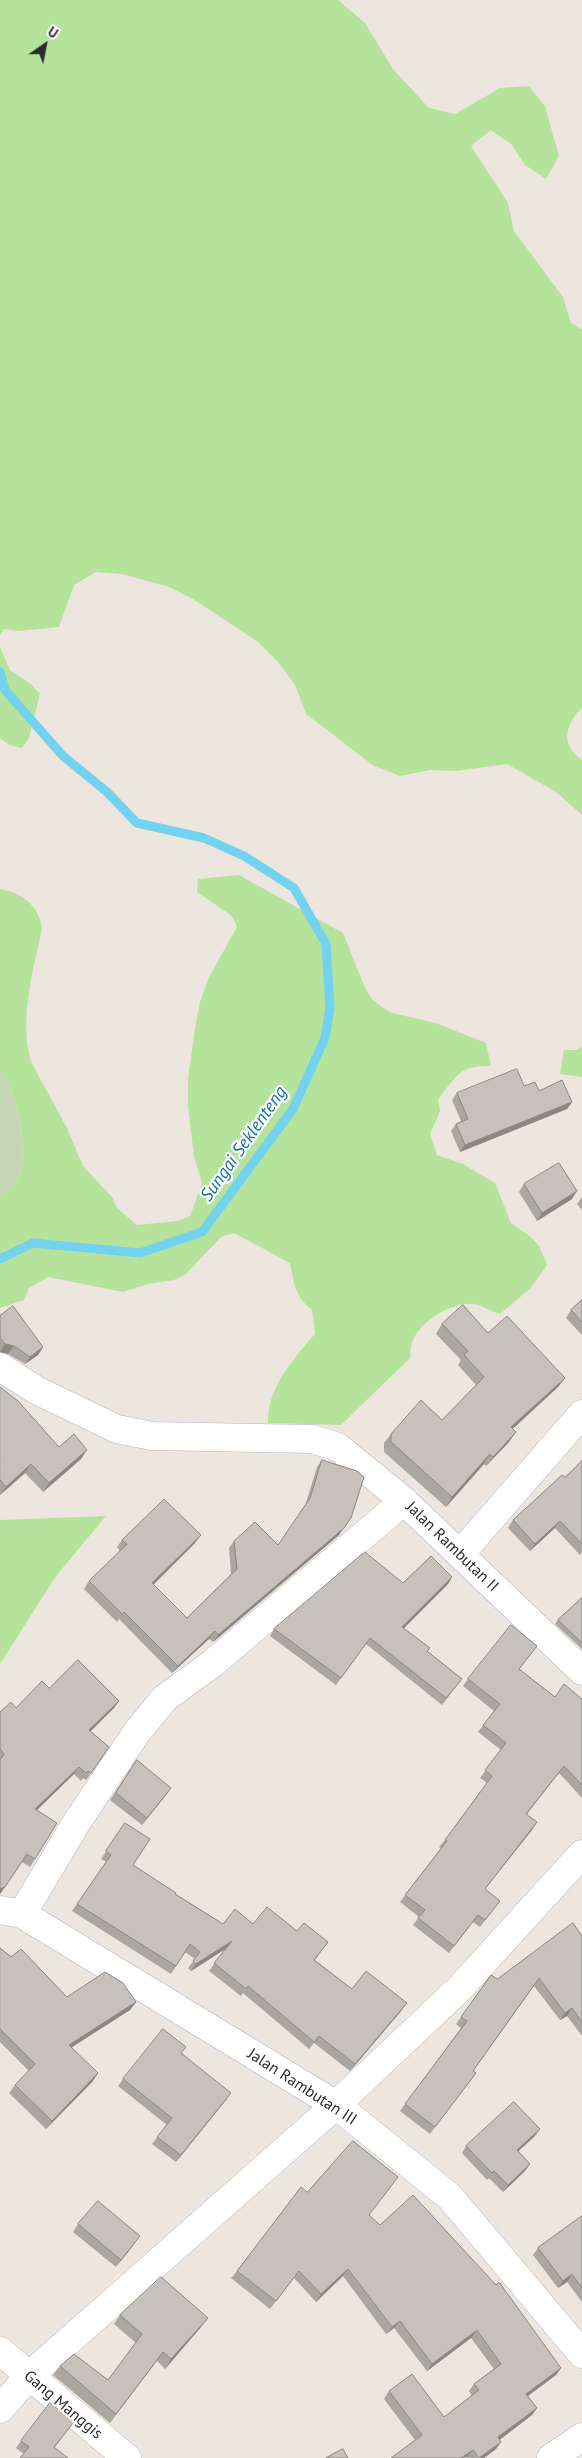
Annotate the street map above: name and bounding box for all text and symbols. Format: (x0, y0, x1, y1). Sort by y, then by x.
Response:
north arrow (20, 20, 70, 70)
text: U (45, 22, 62, 42)
water label: Sungai Seklenteng (196, 1082, 292, 1206)
street label: Jalan Rambutan II (402, 1498, 502, 1596)
street label: Jalan Rambutan III (244, 2045, 360, 2129)
street label: Gang Manggis (20, 2367, 106, 2443)

